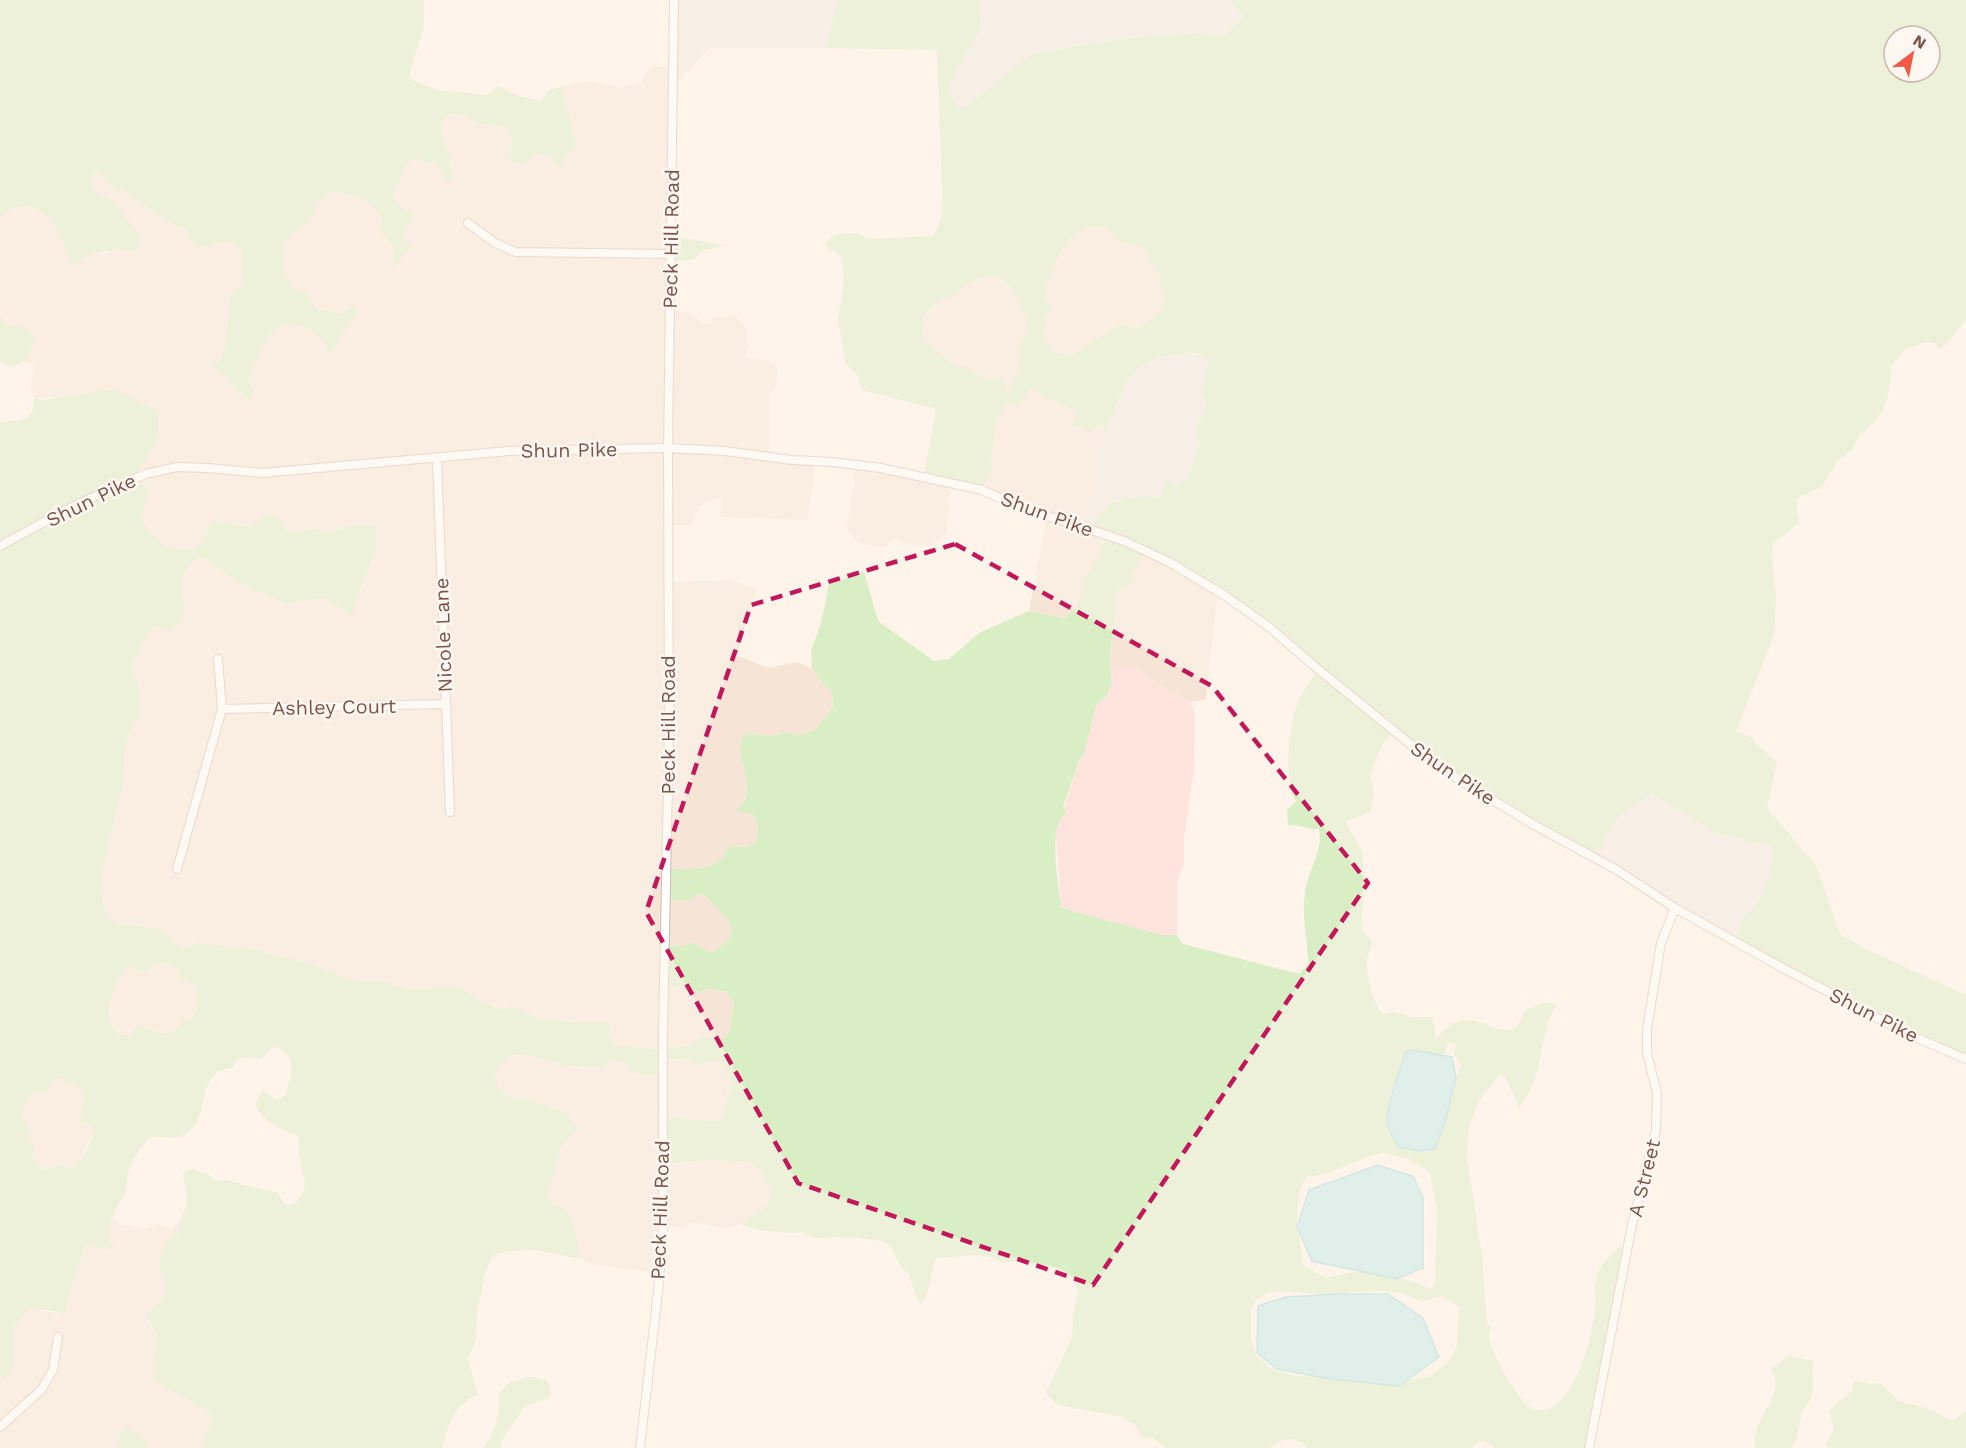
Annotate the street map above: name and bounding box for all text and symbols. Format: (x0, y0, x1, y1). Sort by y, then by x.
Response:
north arrow (1882, 24, 1942, 84)
text: N (1910, 31, 1930, 53)
street label: Peck Hill Road (658, 169, 684, 309)
street label: Shun Pike (520, 437, 618, 463)
street label: Shun Pike (42, 468, 140, 532)
street label: Shun Pike (997, 486, 1097, 542)
street label: Nicole Lane (429, 577, 457, 693)
street label: Peck Hill Road (656, 655, 680, 795)
street label: Ashley Court (272, 694, 397, 720)
street label: Shun Pike (1406, 736, 1500, 810)
street label: Shun Pike (1825, 982, 1923, 1048)
street label: A Street (1623, 1136, 1665, 1219)
street label: Peck Hill Road (646, 1140, 674, 1280)

